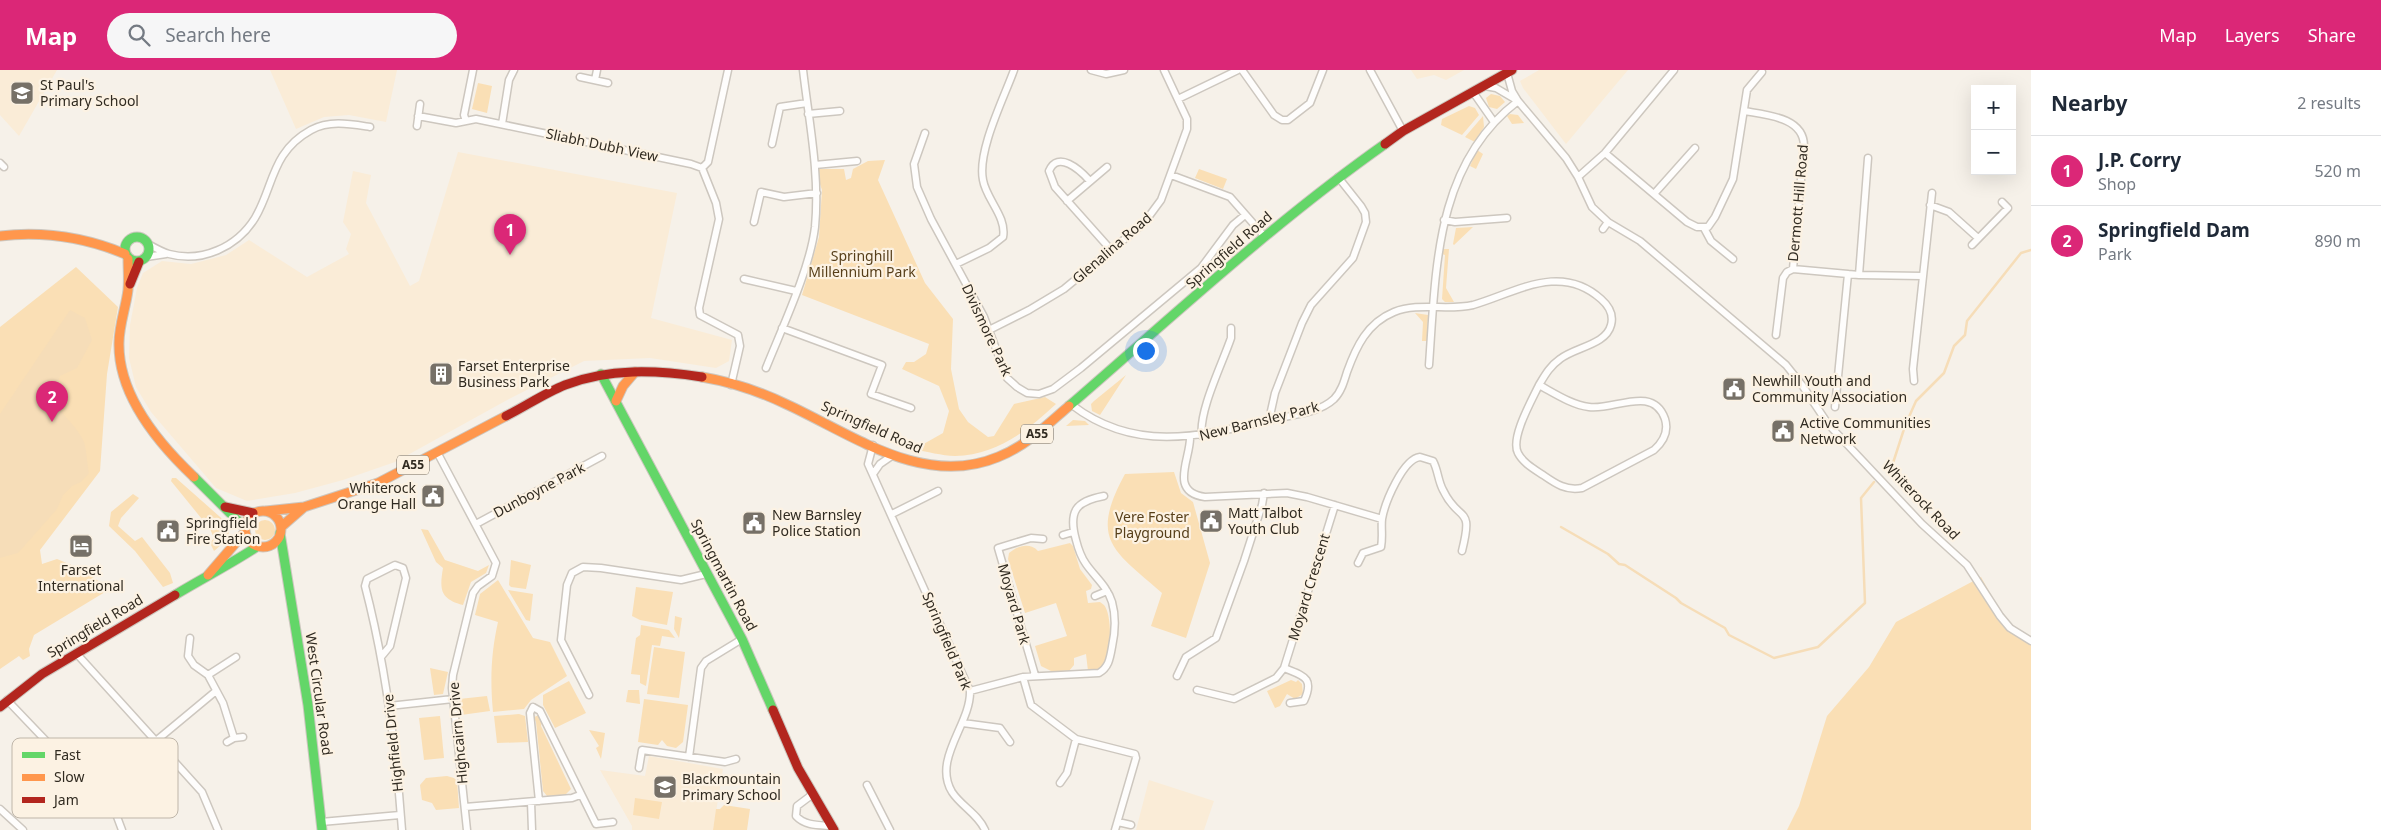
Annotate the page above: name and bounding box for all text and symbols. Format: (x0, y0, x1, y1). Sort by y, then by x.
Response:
search box (107, 13, 457, 58)
text: Map (25, 19, 77, 52)
icon: search (125, 21, 153, 49)
text: Search here (165, 22, 271, 48)
text: Map (2159, 23, 2197, 47)
text: Layers (2225, 23, 2280, 47)
text: Share (2308, 23, 2356, 47)
place label: St Paul's Primary School (40, 75, 139, 110)
school or university icon: St Paul's Primary School (9, 80, 35, 106)
map controls (1971, 85, 2016, 175)
button: + (1971, 85, 2016, 130)
text: Nearby (2051, 89, 2127, 117)
text: 2 results (2297, 92, 2361, 114)
street label: Sliabh Dubh View (544, 123, 660, 166)
button: − (1971, 130, 2016, 175)
street label: Dermott Hill Road (1783, 144, 1812, 262)
text: J.P. Corry (2098, 147, 2181, 173)
text: 1 (2062, 160, 2072, 182)
text: 520 m (2314, 160, 2361, 182)
text: Shop (2098, 173, 2136, 195)
street label: Springfield Road (1181, 207, 1276, 292)
street label: Glenalina Road (1068, 208, 1155, 287)
pin: 1 (494, 214, 526, 255)
text: Springfield Dam (2098, 217, 2250, 243)
text: 2 (2062, 230, 2072, 252)
text: 890 m (2314, 230, 2361, 252)
text: Park (2098, 243, 2132, 265)
park label: Springhill Millennium Park (808, 246, 916, 281)
street label: Divismore Park (958, 281, 1017, 379)
your location (1133, 338, 1159, 364)
place label: Farset Enterprise Business Park (458, 356, 570, 391)
building icon: Farset Enterprise Business Park (428, 361, 454, 387)
place label: Newhill Youth and Community Association (1752, 371, 1907, 406)
public building icon: Newhill Youth and Community Association (1721, 376, 1747, 402)
pin: 2 (36, 381, 68, 422)
street label: Springfield Road (819, 396, 926, 457)
street label: New Barnsley Park (1197, 396, 1321, 445)
place label: Active Communities Network (1800, 413, 1931, 448)
public building icon: Active Communities Network (1770, 418, 1796, 444)
road number: A55 (1021, 424, 1053, 444)
road number: A55 (397, 456, 429, 474)
street label: Whiterock Road (1879, 456, 1964, 544)
street label: Dunboyne Park (490, 457, 588, 522)
place label: Whiterock Orange Hall (337, 478, 417, 513)
public building icon: Whiterock Orange Hall (420, 483, 446, 509)
place label: Matt Talbot Youth Club (1228, 503, 1303, 538)
place label: New Barnsley Police Station (772, 505, 862, 540)
park label: Vere Foster Playground (1114, 507, 1190, 542)
public building icon: Matt Talbot Youth Club (1198, 508, 1224, 534)
public building icon: New Barnsley Police Station (741, 510, 767, 536)
place label: Springfield Fire Station (186, 513, 260, 548)
street label: Springmartin Road (687, 515, 762, 634)
public building icon: Springfield Fire Station (155, 518, 181, 544)
street label: Moyard Crescent (1283, 531, 1334, 643)
hotel icon: Farset International (68, 533, 94, 559)
place label: Farset International (38, 560, 124, 595)
street label: Moyard Park (994, 561, 1035, 647)
street label: Springfield Road (43, 589, 146, 662)
street label: Springfield Park (918, 589, 977, 693)
street label: West Circular Road (301, 631, 338, 757)
street label: Highcairn Drive (444, 681, 471, 785)
street label: Highfield Drive (378, 693, 407, 793)
legend (12, 738, 178, 818)
text: Fast (54, 745, 81, 764)
text: Slow (54, 767, 85, 786)
place label: Blackmountain Primary School (682, 769, 781, 804)
school or university icon: Blackmountain Primary School (652, 774, 678, 800)
text: Jam (52, 790, 79, 809)

